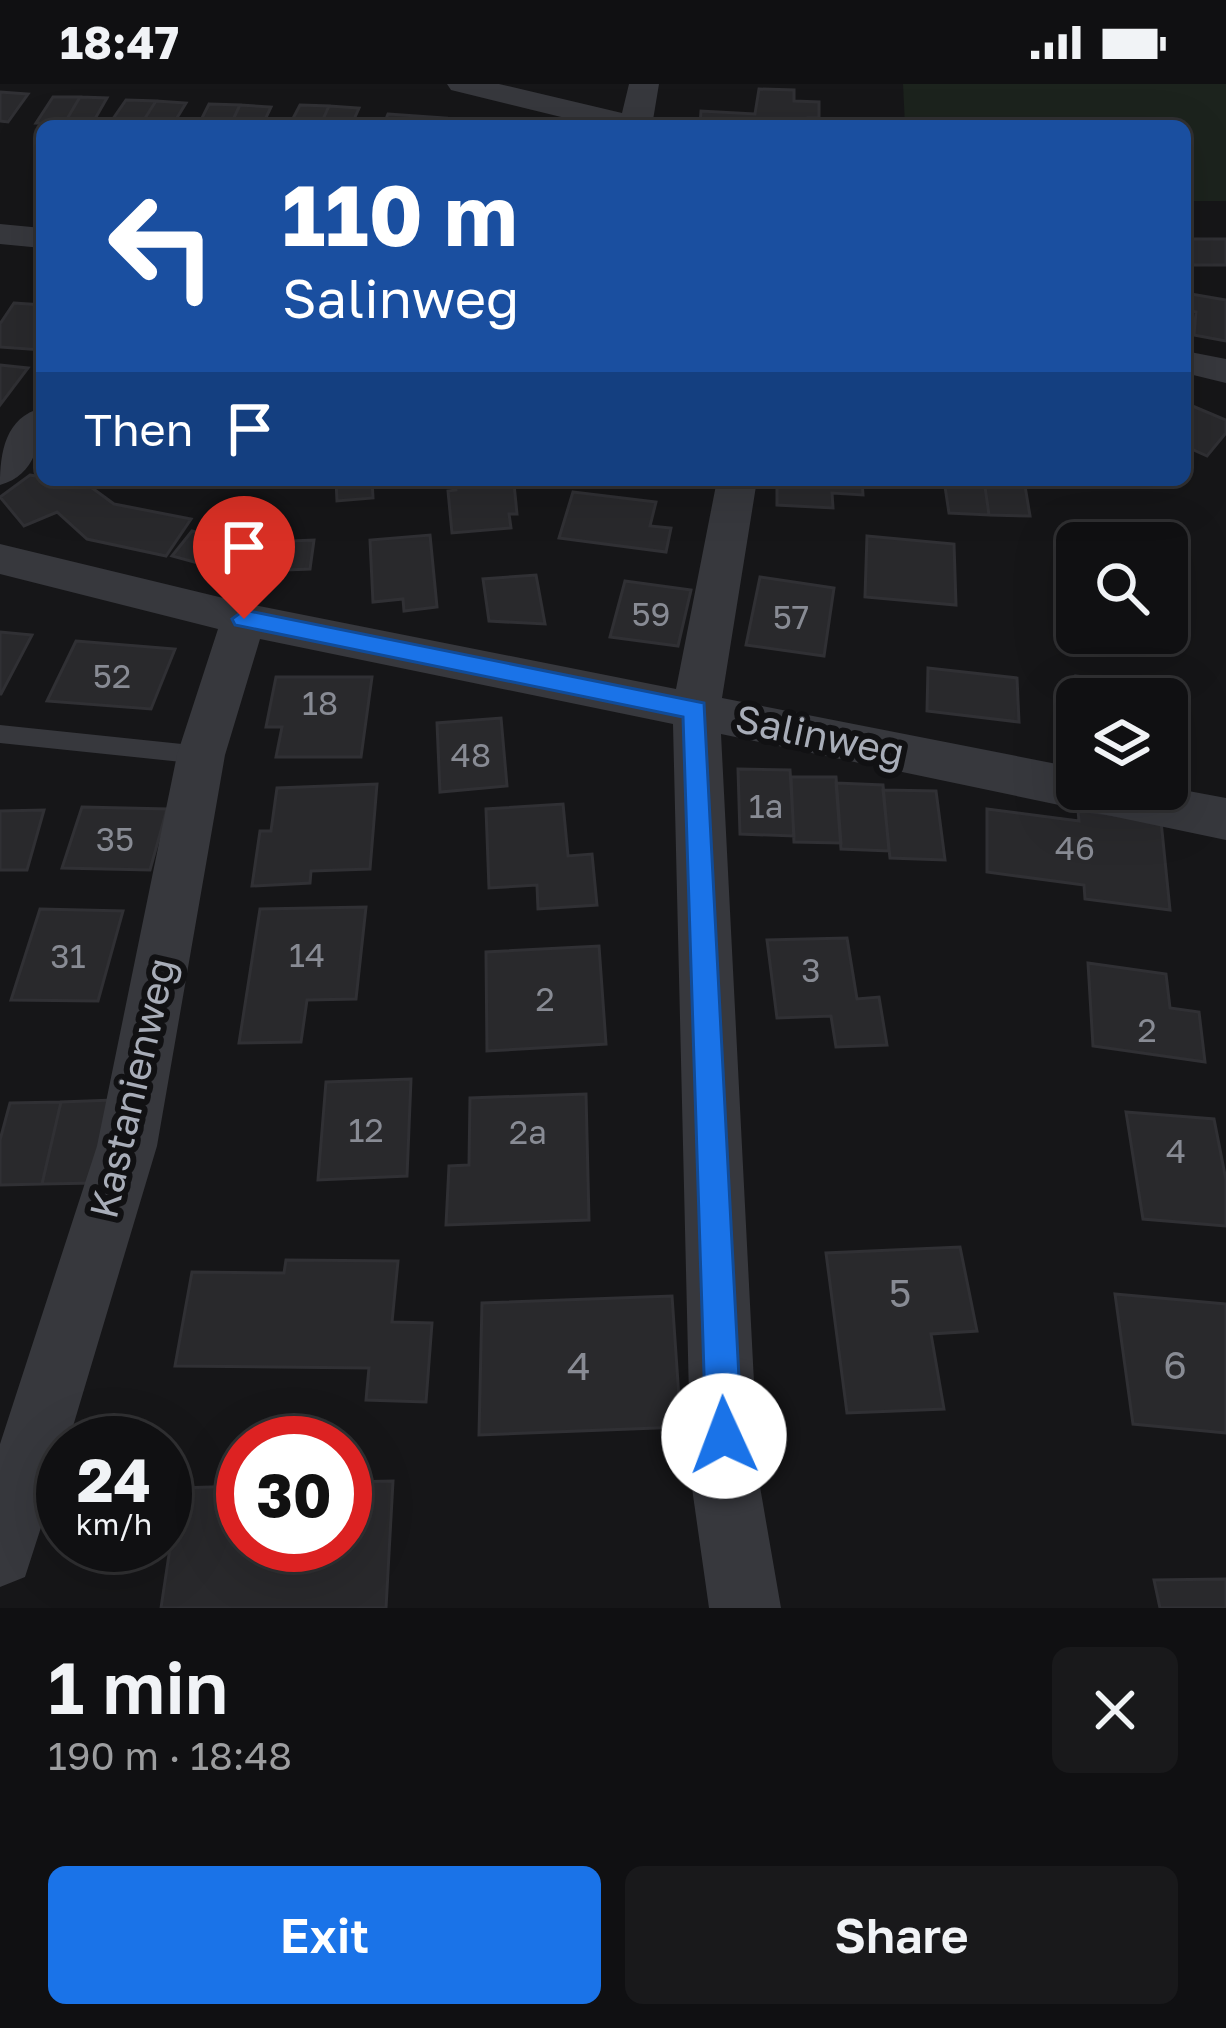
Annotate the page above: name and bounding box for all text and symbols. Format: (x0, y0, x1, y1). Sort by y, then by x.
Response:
text: 18:47 (60, 15, 179, 69)
text: 110 m (282, 164, 518, 264)
icon: left (84, 168, 240, 324)
text: Salinweg (282, 265, 519, 330)
icon: arrive (217, 396, 283, 462)
text: Then (84, 402, 193, 456)
pin (193, 496, 295, 619)
icon: arrive (211, 514, 277, 580)
map controls (1056, 522, 1188, 810)
button: search (1056, 522, 1188, 654)
house number: 59 (631, 594, 671, 633)
house number: 57 (773, 597, 809, 636)
house number: 52 (93, 656, 131, 695)
button: layers (1056, 678, 1188, 810)
house number: 18 (302, 683, 338, 722)
street label: Salinweg (731, 694, 909, 776)
house number: 48 (451, 735, 491, 774)
house number: 1a (749, 786, 783, 825)
house number: 35 (96, 819, 134, 858)
house number: 46 (1055, 828, 1095, 867)
house number: 14 (289, 935, 325, 974)
house number: 31 (50, 936, 86, 975)
house number: 3 (801, 950, 821, 989)
street label: Kastanienweg (79, 953, 185, 1223)
house number: 2 (535, 979, 555, 1018)
house number: 2 (1137, 1010, 1157, 1049)
house number: 12 (348, 1110, 384, 1149)
house number: 2a (509, 1112, 547, 1151)
house number: 4 (1166, 1131, 1186, 1170)
house number: 5 (889, 1269, 911, 1316)
house number: 6 (1163, 1341, 1187, 1388)
house number: 4 (567, 1342, 591, 1389)
position arrow (661, 1373, 787, 1499)
speed limit sign: 30 (216, 1416, 372, 1572)
text: 24 (77, 1443, 151, 1515)
text: km/h (76, 1506, 152, 1542)
text: 1 min (48, 1643, 228, 1730)
button: close (1052, 1647, 1178, 1773)
text: 190 m · 18:48 (48, 1732, 292, 1779)
button: Exit (48, 1866, 601, 2004)
button: Share (625, 1866, 1178, 2004)

